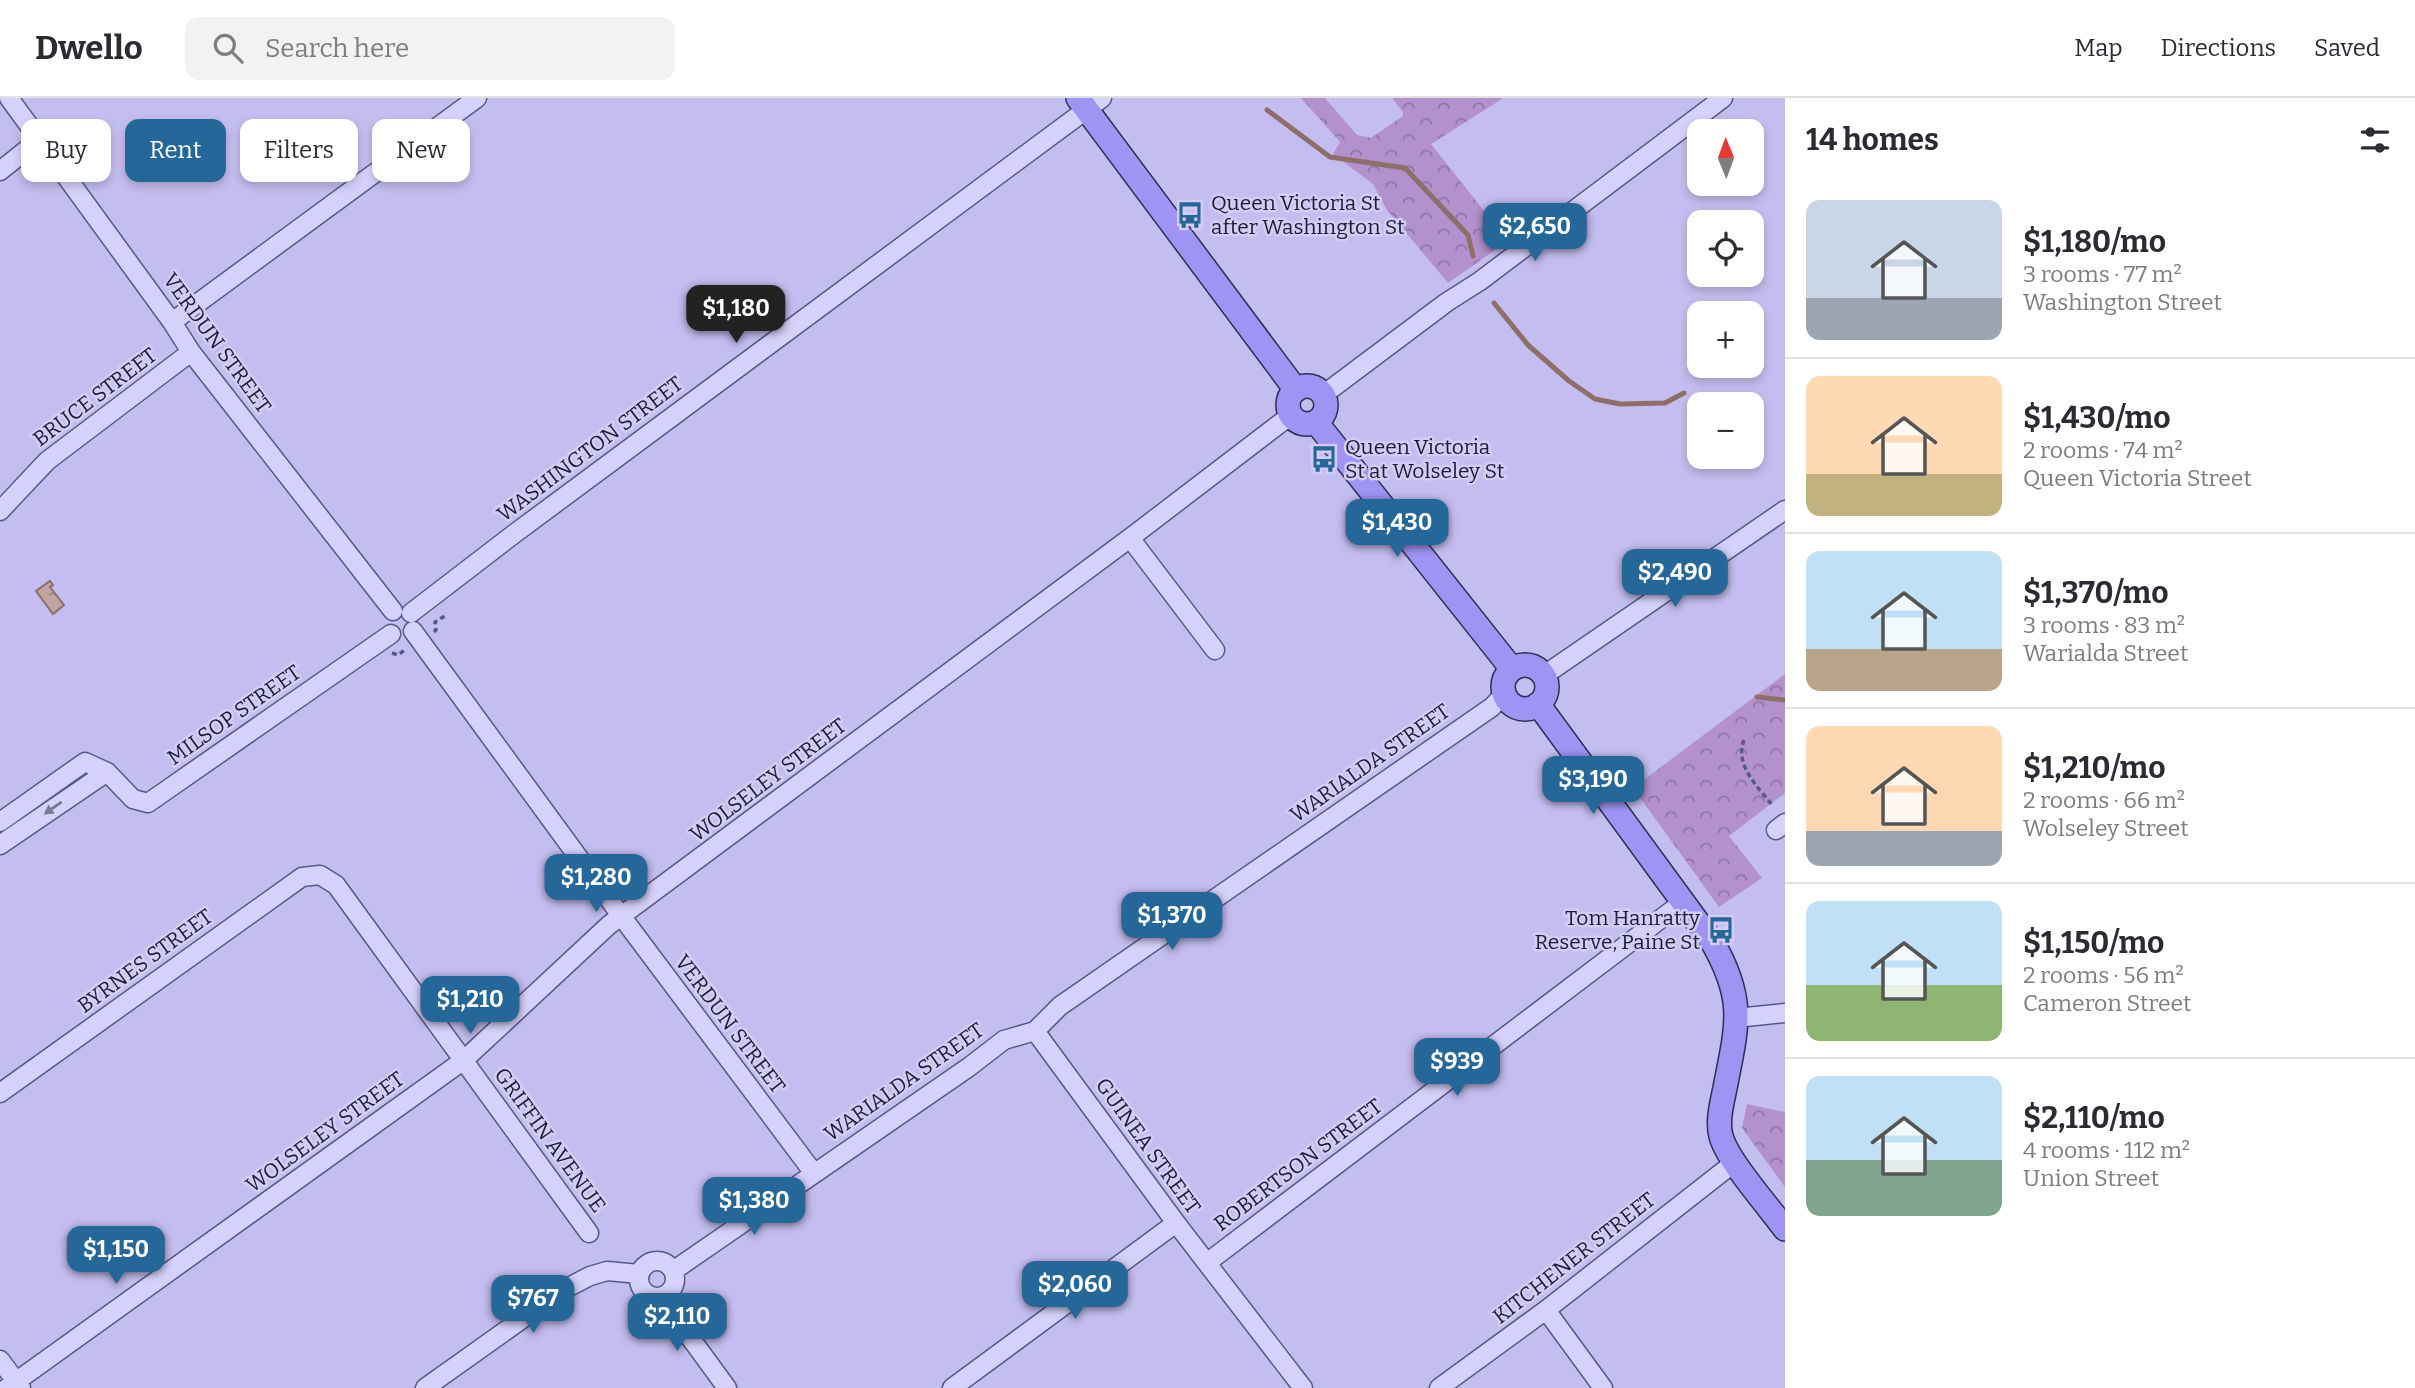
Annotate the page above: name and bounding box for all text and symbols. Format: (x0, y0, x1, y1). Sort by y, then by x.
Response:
search box (185, 17, 675, 80)
text: Dwello (35, 28, 143, 68)
icon: search (209, 29, 247, 67)
text: Search here (265, 33, 409, 64)
text: Map (2074, 34, 2123, 62)
text: Directions (2161, 34, 2276, 62)
text: Saved (2314, 34, 2380, 62)
chip: Buy (21, 119, 111, 182)
chip: Rent (125, 119, 226, 182)
chip: Filters (240, 119, 358, 182)
chip: New (372, 119, 470, 182)
north arrow (1687, 119, 1764, 196)
map controls (1687, 119, 1764, 469)
icon: filters (2356, 121, 2394, 159)
text: 14 homes (1806, 122, 1939, 158)
place label: Queen Victoria St after Washington St (1211, 190, 1405, 240)
bus stop icon: Queen Victoria St after Washington St (1175, 200, 1205, 230)
pin: $2,650 (1478, 204, 1592, 263)
button: locate (1687, 210, 1764, 287)
text: $2,650 (1499, 212, 1571, 240)
text: $1,180/mo (2023, 224, 2166, 260)
icon: home (1862, 228, 1946, 312)
text: 3 rooms · 77 m² (2023, 260, 2182, 288)
street label: VERDUN STREET (157, 268, 277, 418)
pin: $1,180 (679, 286, 793, 345)
text: Washington Street (2023, 288, 2222, 316)
text: $1,180 (702, 294, 770, 322)
button: + (1687, 301, 1764, 378)
street label: BRUCE STREET (28, 342, 162, 452)
street label: WASHINGTON STREET (492, 371, 688, 527)
button: − (1687, 392, 1764, 469)
text: $1,430/mo (2023, 400, 2171, 436)
icon: home (1862, 404, 1946, 488)
place label: Queen Victoria St at Wolseley St (1345, 434, 1505, 484)
text: 2 rooms · 74 m² (2023, 436, 2183, 464)
bus stop icon: Queen Victoria St at Wolseley St (1309, 444, 1339, 474)
text: Queen Victoria Street (2023, 464, 2252, 492)
pin: $1,430 (1340, 500, 1454, 559)
text: $1,430 (1362, 508, 1432, 536)
pin: $2,490 (1618, 550, 1732, 609)
text: $2,490 (1638, 558, 1712, 586)
text: $1,370/mo (2023, 575, 2169, 611)
icon: home (1862, 579, 1946, 663)
text: 3 rooms · 83 m² (2023, 611, 2185, 639)
text: Warialda Street (2023, 639, 2188, 667)
street label: MILSOP STREET (162, 659, 306, 771)
street label: WARIALDA STREET (1285, 698, 1455, 828)
street label: WOLSELEY STREET (685, 713, 851, 847)
text: $1,210/mo (2023, 750, 2166, 786)
icon: home (1862, 754, 1946, 838)
pin: $3,190 (1536, 756, 1650, 816)
text: $3,190 (1558, 765, 1628, 793)
text: 2 rooms · 66 m² (2023, 786, 2185, 814)
one-way arrow (44, 800, 62, 814)
text: Wolseley Street (2023, 814, 2189, 842)
pin: $1,280 (539, 854, 653, 914)
text: $1,280 (560, 863, 632, 891)
pin: $1,370 (1115, 892, 1229, 952)
text: $1,370 (1137, 901, 1207, 929)
street label: BYRNES STREET (72, 903, 218, 1019)
place label: Tom Hanratty Reserve, Paine St (1534, 905, 1701, 955)
bus stop icon: Tom Hanratty Reserve, Paine St (1706, 915, 1736, 945)
text: $1,150/mo (2023, 925, 2164, 961)
icon: home (1862, 929, 1946, 1013)
street label: VERDUN STREET (669, 949, 791, 1099)
text: 2 rooms · 56 m² (2023, 961, 2184, 989)
pin: $1,210 (413, 976, 527, 1036)
text: $1,210 (436, 985, 504, 1013)
text: Cameron Street (2023, 989, 2191, 1017)
street label: WARIALDA STREET (819, 1017, 989, 1147)
pin: $939 (1416, 1038, 1498, 1098)
text: $939 (1430, 1047, 1484, 1075)
street label: GRIFFIN AVENUE (489, 1062, 611, 1218)
street label: WOLSELEY STREET (241, 1066, 409, 1198)
street label: GUINEA STREET (1090, 1073, 1206, 1219)
street label: ROBERTSON STREET (1209, 1093, 1387, 1237)
text: $2,110/mo (2023, 1100, 2165, 1136)
icon: home (1862, 1104, 1946, 1188)
text: 4 rooms · 112 m² (2023, 1136, 2190, 1164)
text: Union Street (2023, 1164, 2159, 1192)
pin: $1,380 (697, 1178, 811, 1237)
text: $1,380 (718, 1186, 790, 1214)
street label: KITCHENER STREET (1488, 1187, 1660, 1329)
pin: $1,150 (59, 1226, 173, 1286)
text: $1,150 (83, 1235, 149, 1263)
pin: $2,060 (1018, 1262, 1132, 1321)
text: $2,060 (1038, 1270, 1112, 1298)
pin: $767 (492, 1276, 574, 1335)
text: $767 (507, 1284, 559, 1312)
pin: $2,110 (620, 1294, 734, 1353)
text: $2,110 (644, 1302, 710, 1330)

